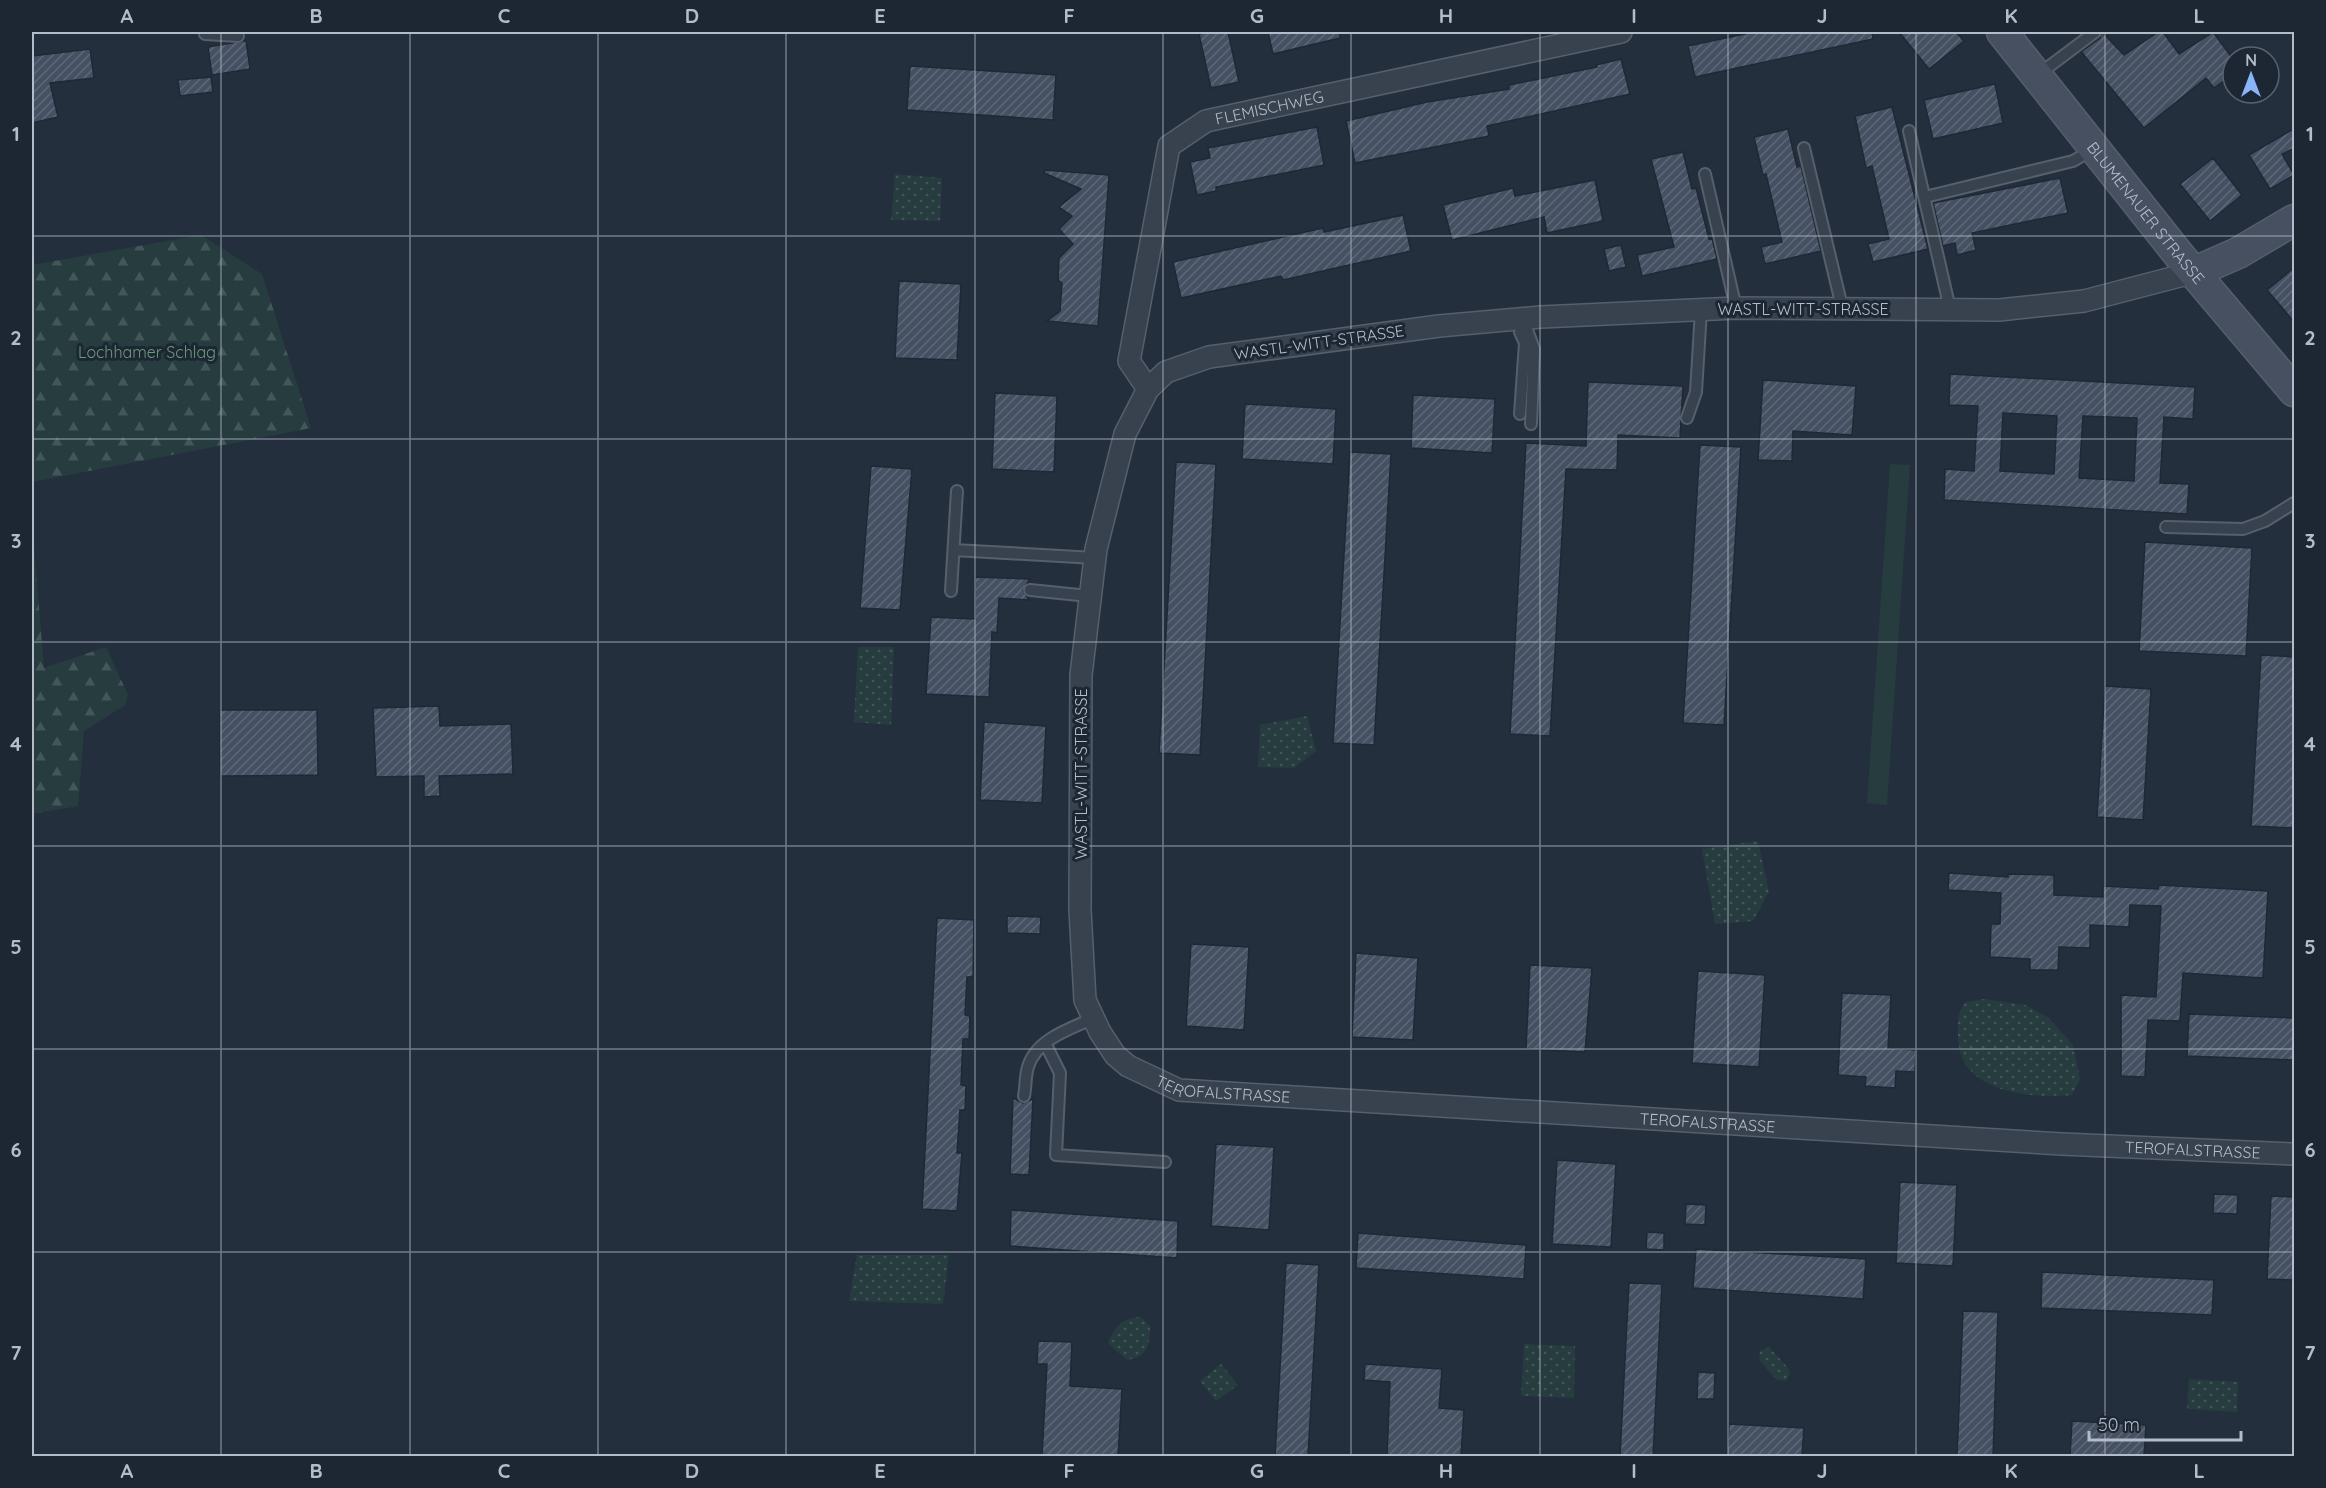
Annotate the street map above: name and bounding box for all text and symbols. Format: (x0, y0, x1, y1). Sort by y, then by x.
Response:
text: A (121, 3, 134, 28)
text: B (309, 3, 323, 28)
text: C (498, 3, 511, 28)
text: D (685, 3, 699, 28)
text: E (874, 3, 886, 28)
text: F (1063, 3, 1075, 28)
text: G (1250, 3, 1264, 28)
text: H (1439, 3, 1453, 28)
text: I (1631, 3, 1637, 28)
text: J (1816, 3, 1828, 28)
text: K (2004, 3, 2018, 28)
text: L (2193, 3, 2205, 28)
north arrow (2221, 45, 2281, 105)
text: N (2245, 50, 2257, 70)
street label: FLEMISCHWEG (1213, 86, 1326, 129)
text: 1 (12, 121, 20, 146)
text: 1 (2306, 121, 2314, 146)
street label: BLUMENAUER STRASSE (2083, 138, 2209, 288)
street label: WASTL-WITT-STRASSE (1717, 299, 1889, 319)
street label: WASTL-WITT-STRASSE (1233, 320, 1405, 364)
text: 2 (10, 325, 22, 350)
text: 2 (2304, 325, 2316, 350)
park label: Lochhamer Schlag (78, 342, 216, 362)
text: 3 (11, 528, 21, 553)
text: 3 (2305, 528, 2315, 553)
street label: WASTL-WITT-STRASSE (1071, 688, 1091, 860)
text: 4 (10, 731, 22, 756)
text: 4 (2304, 731, 2316, 756)
text: 5 (10, 934, 22, 959)
text: 5 (2304, 934, 2316, 959)
street label: TEROFALSTRASSE (1153, 1071, 1291, 1107)
street label: TEROFALSTRASSE (1639, 1108, 1776, 1136)
text: 6 (10, 1137, 22, 1162)
street label: TEROFALSTRASSE (2124, 1137, 2261, 1163)
text: 6 (2304, 1137, 2316, 1162)
text: 7 (11, 1340, 22, 1365)
text: 7 (2305, 1340, 2316, 1365)
scale bar (2089, 1404, 2240, 1442)
text: 50 m (2098, 1413, 2140, 1436)
text: A (121, 1458, 134, 1483)
text: B (309, 1458, 323, 1483)
text: C (498, 1458, 511, 1483)
text: D (685, 1458, 699, 1483)
text: E (874, 1458, 886, 1483)
text: F (1063, 1458, 1075, 1483)
text: G (1250, 1458, 1264, 1483)
text: H (1439, 1458, 1453, 1483)
text: I (1631, 1458, 1637, 1483)
text: J (1816, 1458, 1828, 1483)
text: K (2004, 1458, 2018, 1483)
text: L (2193, 1458, 2205, 1483)

